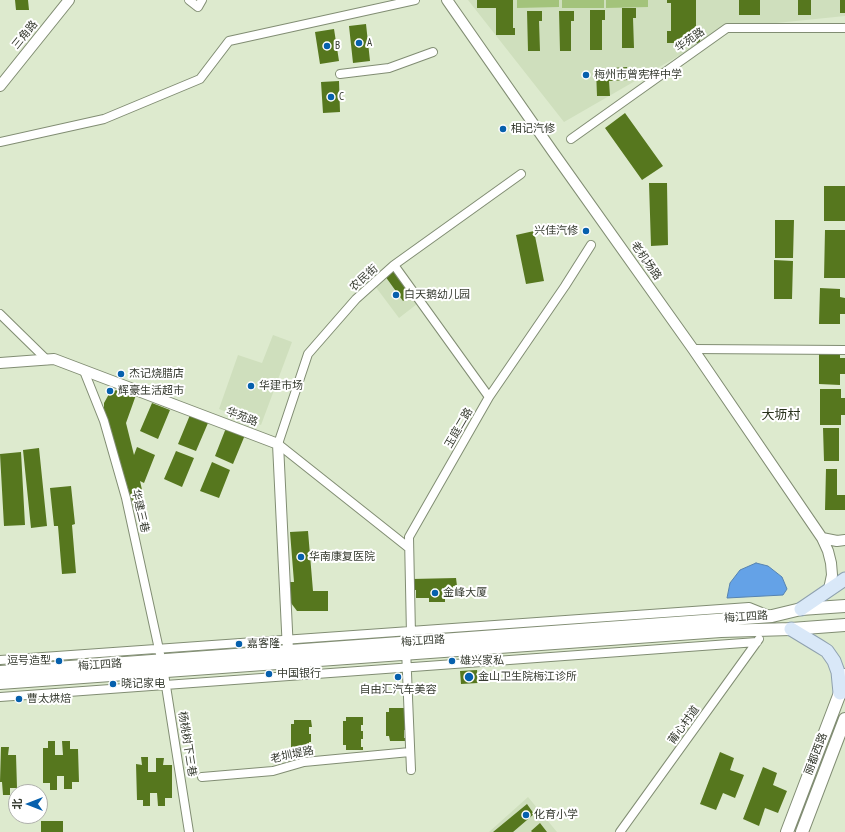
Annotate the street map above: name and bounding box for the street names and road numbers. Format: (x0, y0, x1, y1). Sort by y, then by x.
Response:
street label: 三角路 (9, 18, 41, 52)
street label: 华苑路 (673, 25, 707, 55)
street label: 老机场路 (628, 239, 664, 283)
street label: 农民街 (347, 262, 381, 294)
street label: 华苑路 (224, 405, 260, 429)
street label: 玉庭二路 (442, 406, 476, 450)
street label: 华建三巷 (129, 488, 151, 534)
street label: 梅江四路 (724, 609, 768, 625)
street label: 梅江四路 (401, 633, 445, 649)
street label: 梅江四路 (78, 657, 122, 673)
street label: 莆心村道 (666, 703, 702, 747)
street label: 杨桃树下三巷 (175, 710, 199, 778)
street label: 丽都西路 (802, 731, 830, 777)
street label: 老圳堤路 (269, 744, 315, 766)

